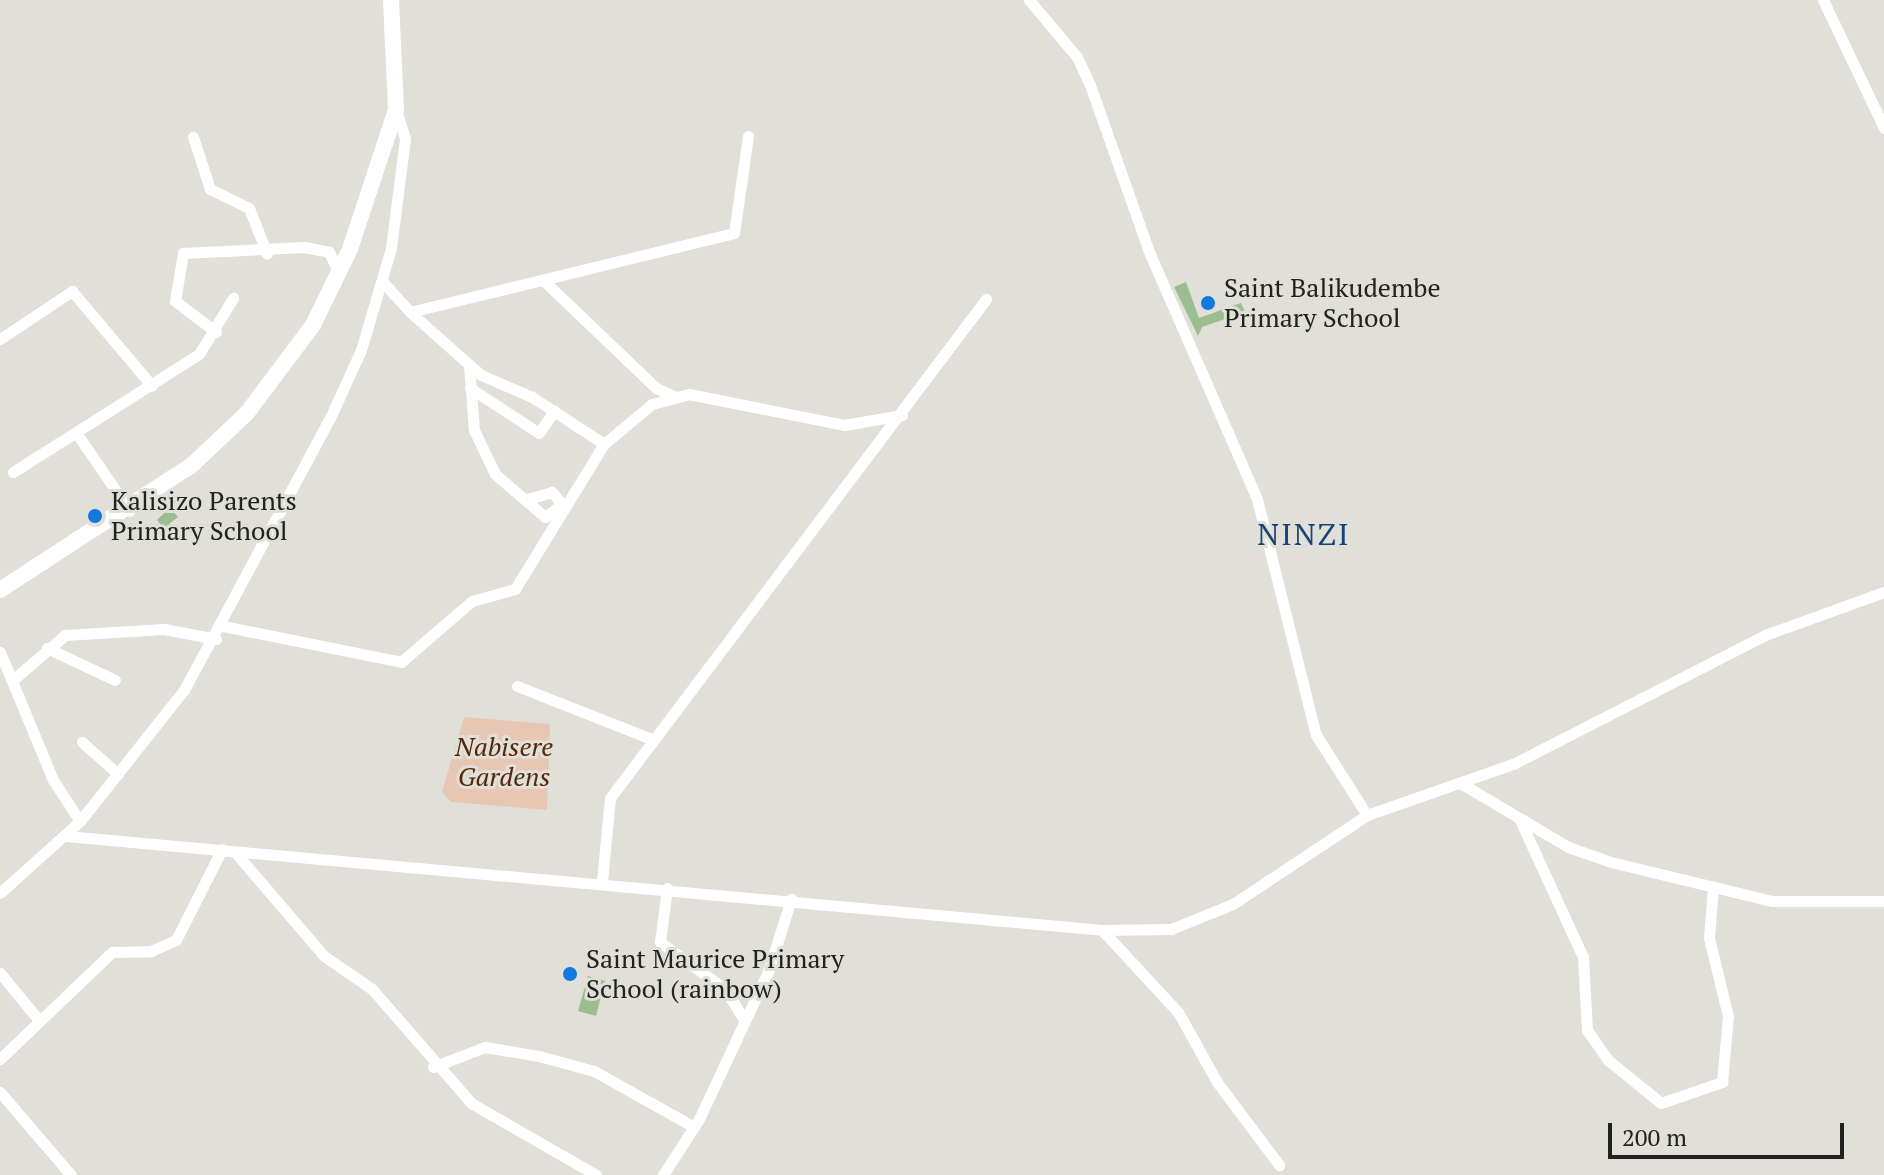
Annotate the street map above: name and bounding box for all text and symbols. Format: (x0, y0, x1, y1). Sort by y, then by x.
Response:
place label: Saint Balikudembe Primary School (1224, 272, 1441, 334)
marker: Saint Balikudembe Primary School (1199, 294, 1217, 312)
place label: Kalisizo Parents Primary School (111, 485, 297, 546)
marker: Kalisizo Parents Primary School (86, 507, 104, 525)
district label: NINZI (1257, 516, 1351, 552)
park label: Nabisere Gardens (455, 731, 553, 792)
place label: Saint Maurice Primary School (rainbow) (586, 943, 844, 1004)
marker: Saint Maurice Primary School (rainbow) (561, 965, 579, 983)
scale bar (1612, 1107, 1848, 1157)
text: 200 m (1622, 1121, 1687, 1153)

